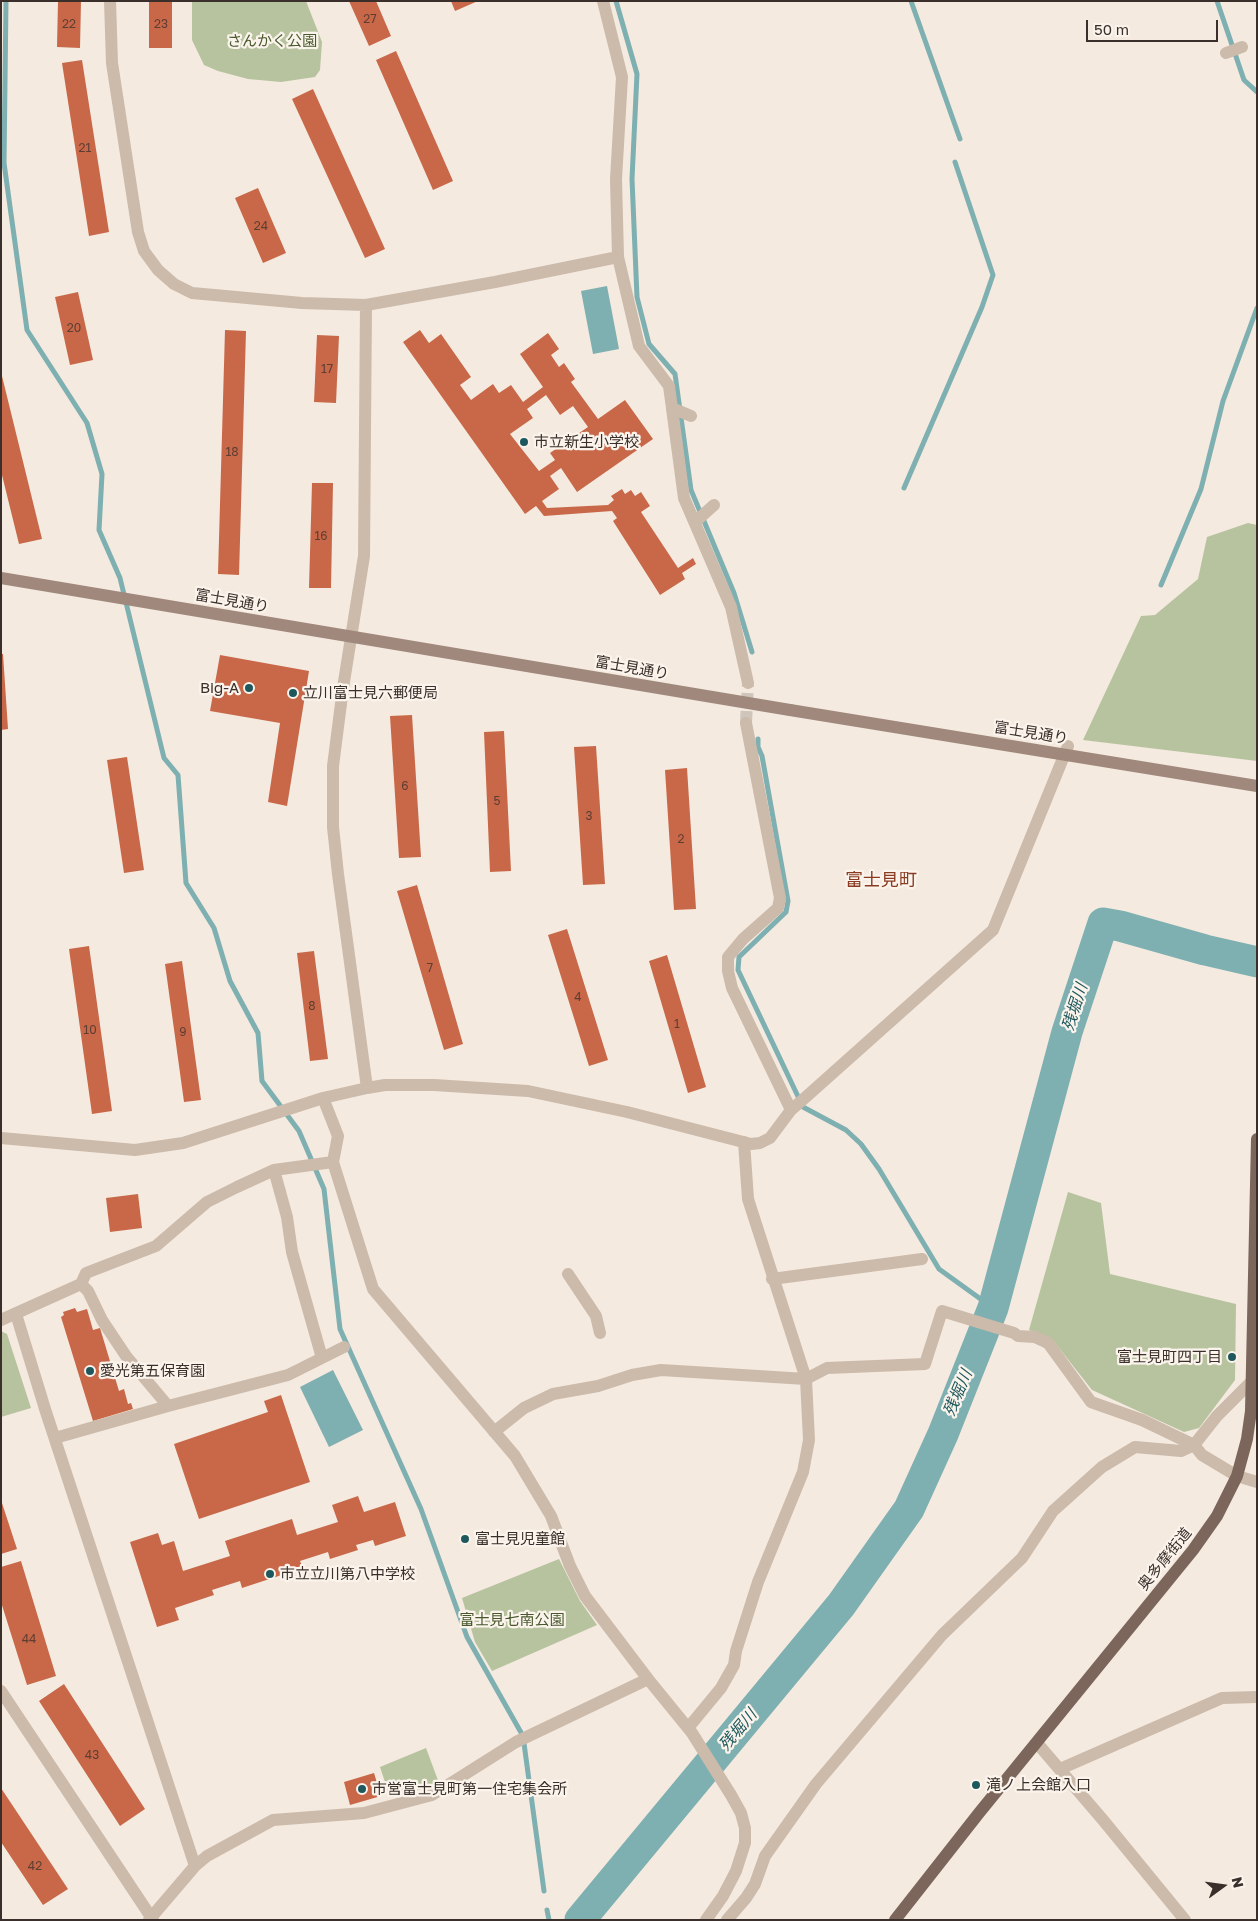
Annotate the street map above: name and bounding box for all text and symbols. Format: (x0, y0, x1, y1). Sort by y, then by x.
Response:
scale bar (1088, 10, 1220, 42)
house number: 27 (363, 12, 377, 26)
house number: 22 (62, 17, 76, 31)
house number: 23 (154, 17, 168, 31)
text: 50 m (1094, 20, 1129, 38)
park label: さんかく公園 (227, 32, 317, 50)
house number: 21 (79, 141, 91, 155)
house number: 24 (254, 219, 268, 233)
house number: 20 (67, 321, 81, 335)
house number: 17 (321, 362, 333, 376)
place label: 市立新生小学校 (534, 433, 639, 451)
marker: 市立新生小学校 (518, 436, 530, 448)
house number: 18 (225, 445, 239, 459)
house number: 16 (314, 529, 328, 543)
street label: 富士見通り (194, 586, 270, 616)
street label: 富士見通り (594, 653, 670, 683)
place label: Big-A (200, 679, 239, 697)
marker: Big-A (243, 682, 255, 694)
place label: 立川富士見六郵便局 (303, 684, 438, 702)
marker: 立川富士見六郵便局 (287, 687, 299, 699)
street label: 富士見通り (993, 718, 1069, 748)
house number: 6 (401, 779, 409, 793)
house number: 5 (494, 794, 500, 808)
house number: 3 (585, 809, 593, 823)
house number: 2 (678, 832, 684, 846)
district label: 富士見町 (845, 869, 917, 891)
house number: 7 (427, 961, 433, 975)
water label: 残堀川 (1058, 981, 1092, 1033)
house number: 4 (574, 990, 582, 1004)
house number: 8 (308, 999, 316, 1013)
house number: 1 (674, 1017, 680, 1031)
house number: 10 (83, 1023, 97, 1037)
house number: 9 (179, 1025, 187, 1039)
place label: 富士見町四丁目 (1117, 1348, 1222, 1366)
marker: 富士見町四丁目 (1226, 1351, 1238, 1363)
place label: 愛光第五保育園 (100, 1362, 205, 1380)
marker: 愛光第五保育園 (84, 1365, 96, 1377)
water label: 残堀川 (940, 1367, 976, 1419)
street label: 奥多摩街道 (1134, 1524, 1196, 1594)
place label: 富士見児童館 (475, 1530, 565, 1548)
marker: 富士見児童館 (459, 1533, 471, 1545)
place label: 市立立川第八中学校 (280, 1565, 415, 1583)
marker: 市立立川第八中学校 (264, 1568, 276, 1580)
park label: 富士見七南公園 (460, 1611, 564, 1629)
house number: 44 (22, 1632, 36, 1646)
water label: 残堀川 (715, 1705, 761, 1755)
house number: 43 (85, 1748, 99, 1762)
place label: 滝ノ上会館入口 (986, 1776, 1091, 1794)
marker: 滝ノ上会館入口 (970, 1779, 982, 1791)
place label: 市営富士見町第一住宅集会所 (372, 1780, 567, 1798)
marker: 市営富士見町第一住宅集会所 (356, 1783, 368, 1795)
house number: 42 (28, 1859, 42, 1873)
north arrow (1198, 1861, 1248, 1911)
text: N (1229, 1875, 1248, 1889)

